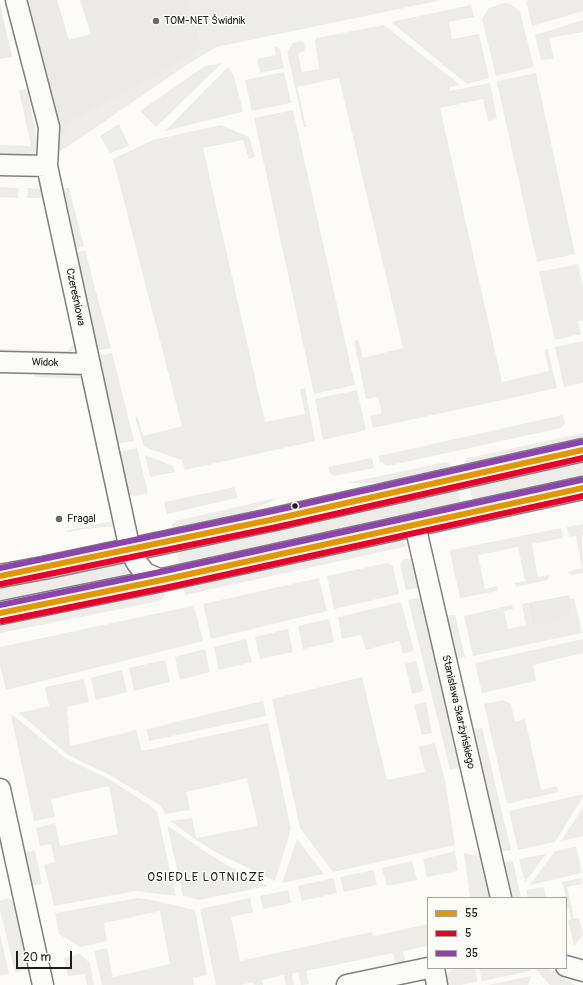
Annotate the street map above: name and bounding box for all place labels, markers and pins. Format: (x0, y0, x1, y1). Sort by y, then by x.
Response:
place label: TOM-NET Świdnik (164, 14, 245, 28)
marker: TOM-NET Świdnik (151, 16, 161, 26)
unlabelled marker (290, 501, 300, 511)
place label: Fragal (67, 512, 96, 526)
marker: Fragal (54, 514, 64, 524)

